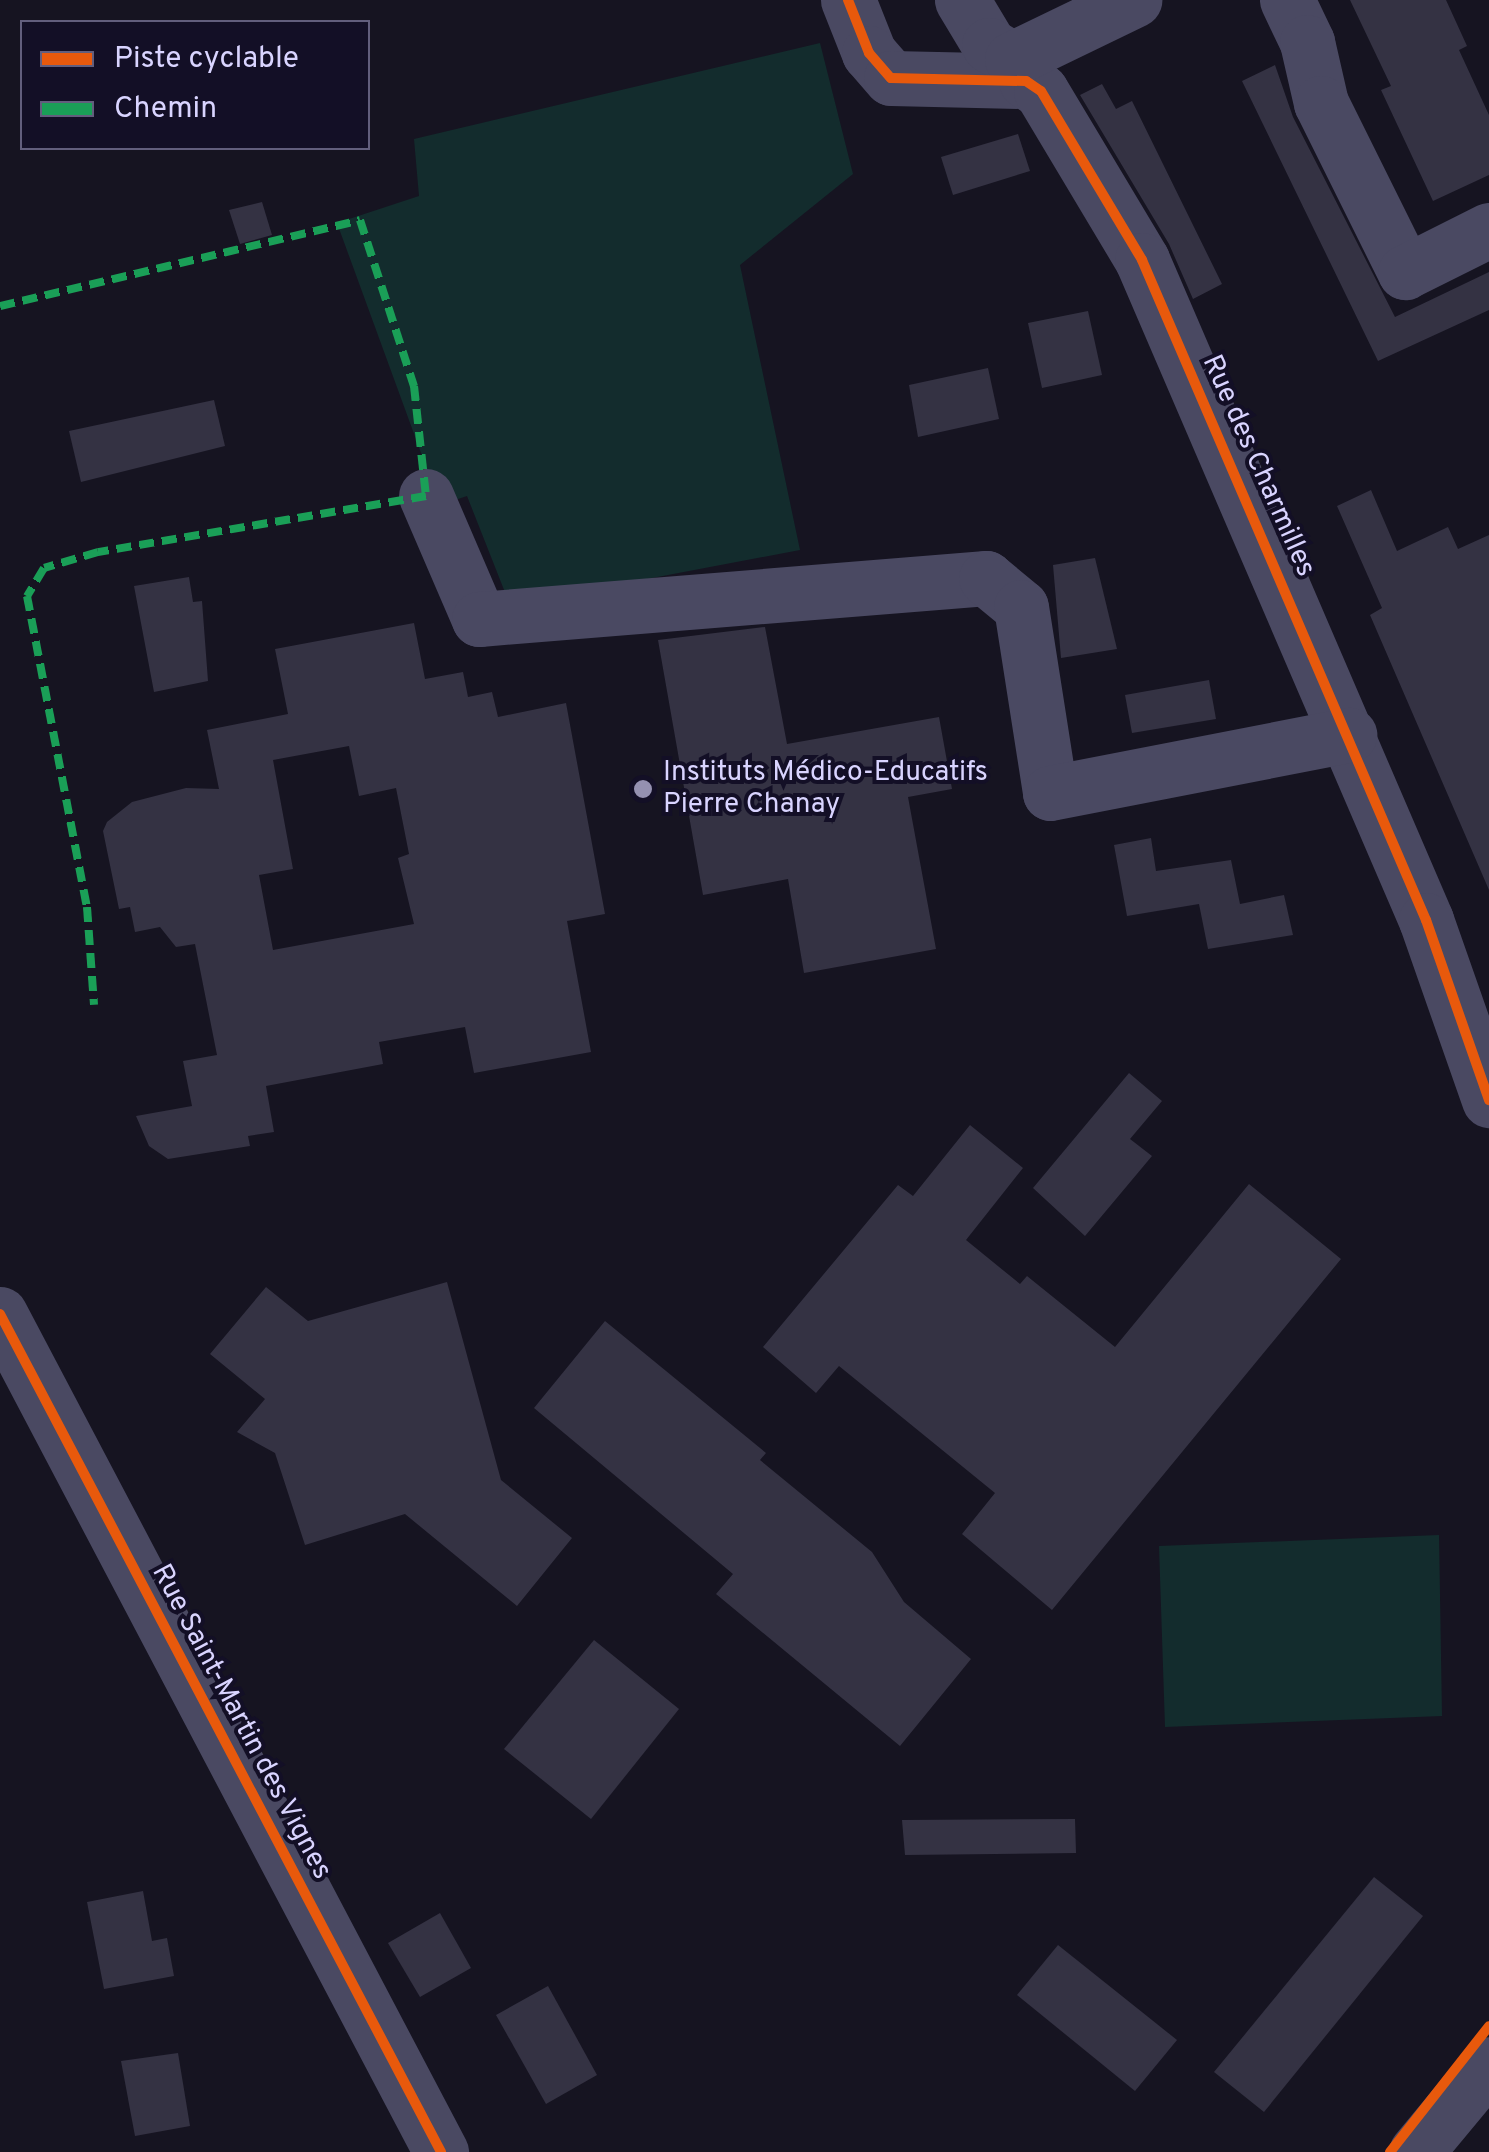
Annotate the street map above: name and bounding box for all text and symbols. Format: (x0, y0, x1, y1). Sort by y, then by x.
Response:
legend (20, 20, 370, 150)
text: Piste cyclable (114, 41, 299, 78)
text: Chemin (114, 91, 217, 128)
street label: Rue des Charmilles (1194, 350, 1322, 582)
place label: Instituts Médico-Educatifs Pierre Chanay (663, 756, 988, 822)
marker: Instituts Médico-Educatifs Pierre Chanay (632, 778, 654, 800)
street label: Rue Saint-Martin des Vignes (143, 1558, 339, 1886)

